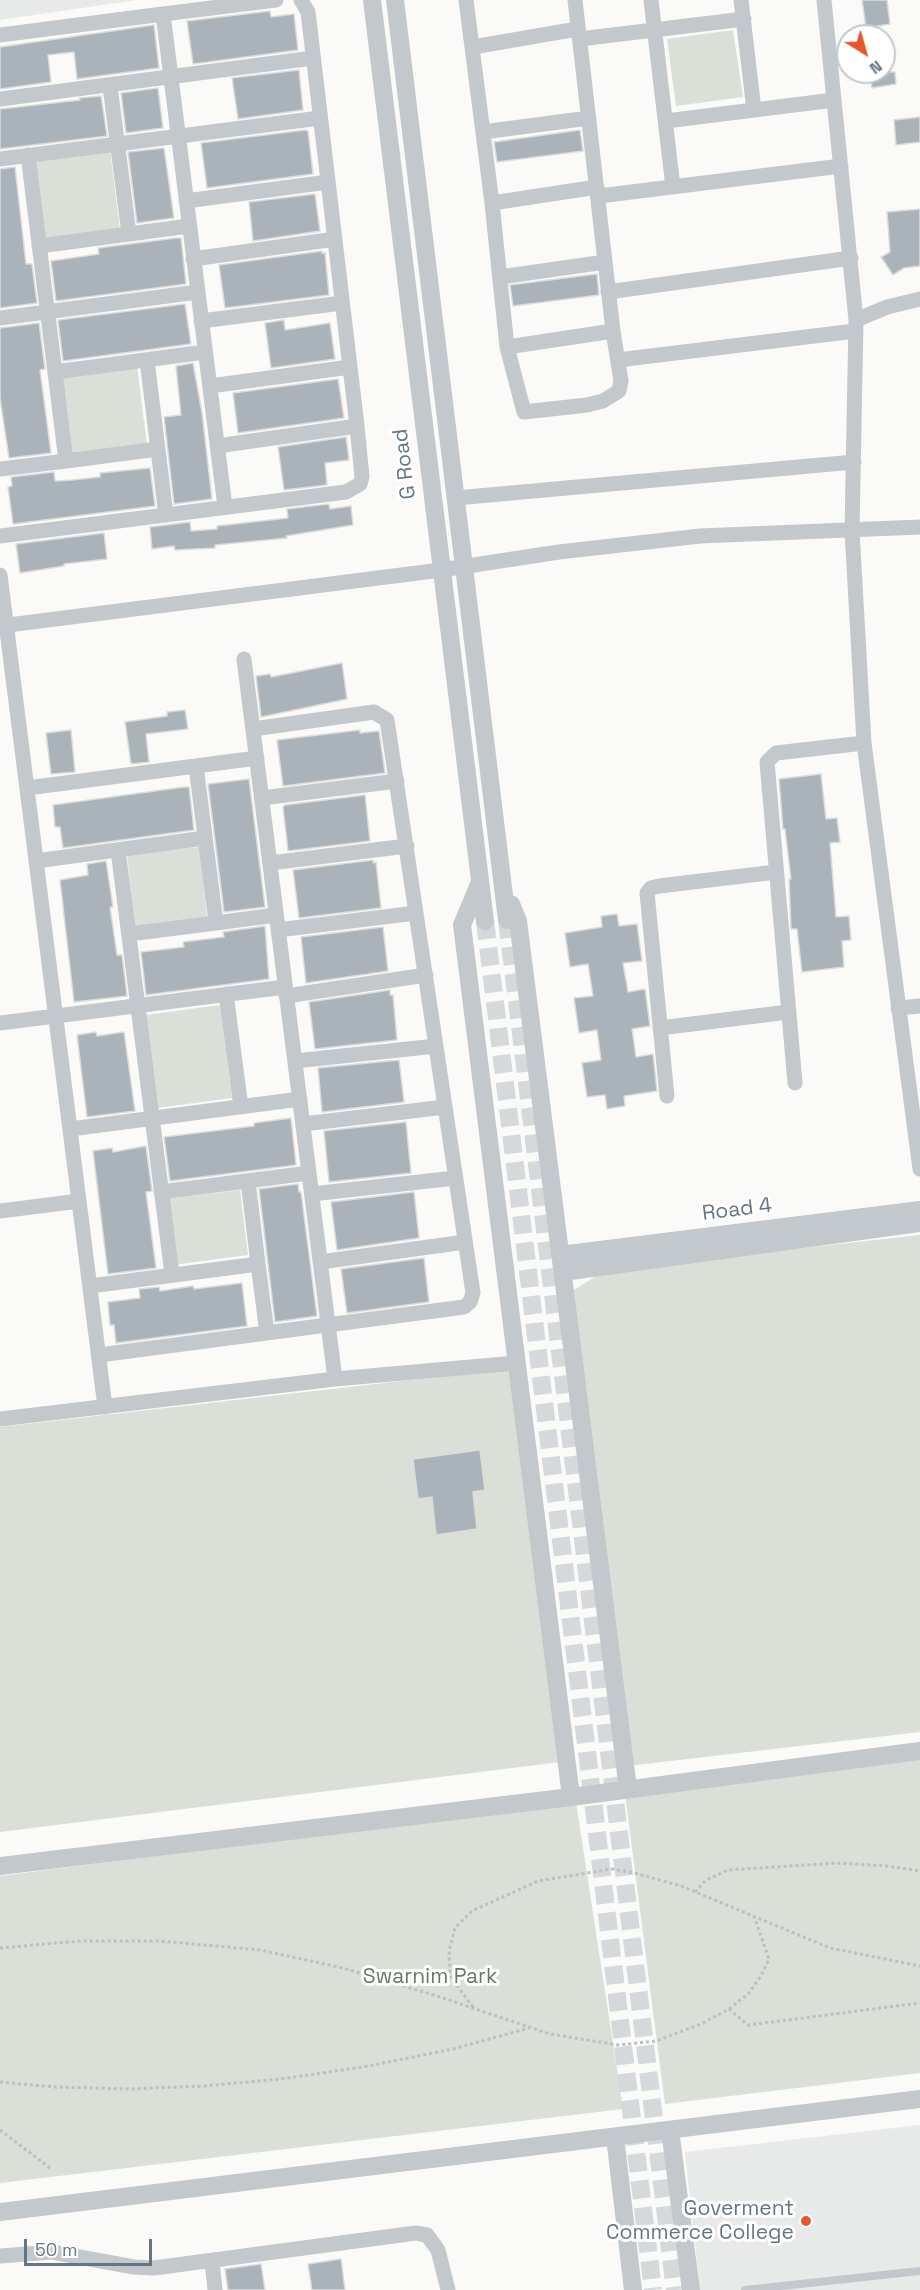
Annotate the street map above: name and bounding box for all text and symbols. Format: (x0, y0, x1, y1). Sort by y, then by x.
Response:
north arrow (836, 24, 896, 84)
text: N (865, 56, 887, 79)
street label: G Road (388, 427, 422, 501)
street label: Road 4 (701, 1193, 773, 1227)
park label: Swarnim Park (363, 1964, 497, 1990)
place label: Goverment Commerce College (606, 2196, 794, 2246)
marker: Goverment Commerce College (799, 2214, 813, 2228)
scale bar (27, 2227, 154, 2265)
text: 50 m (35, 2238, 77, 2261)

